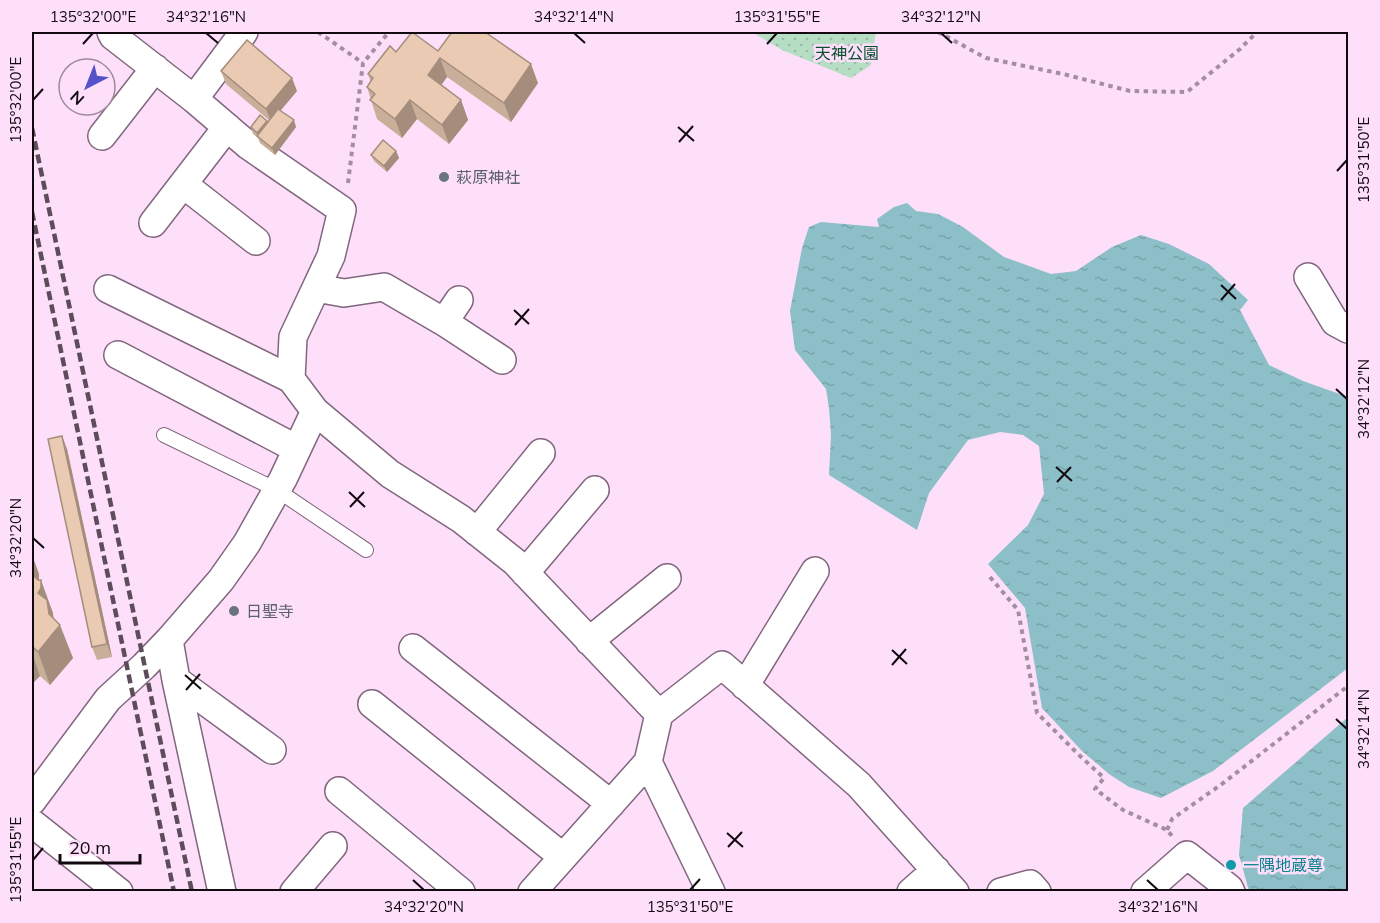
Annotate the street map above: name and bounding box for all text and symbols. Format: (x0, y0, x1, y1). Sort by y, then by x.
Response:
text: 135°32'00"E (50, 7, 136, 26)
text: 34°32'16"N (166, 7, 246, 26)
text: 34°32'14"N (534, 7, 614, 26)
text: 135°31'55"E (734, 7, 820, 26)
text: 34°32'12"N (901, 7, 981, 26)
park label: 天神公園 (815, 43, 879, 63)
text: 135°32'00"E (6, 57, 25, 143)
north arrow (57, 57, 117, 117)
text: N (66, 87, 88, 110)
text: 135°31'50"E (1354, 117, 1373, 203)
place label: 萩原神社 (456, 167, 520, 187)
marker: 萩原神社 (437, 170, 451, 184)
text: 34°32'12"N (1354, 359, 1373, 439)
text: 34°32'20"N (6, 498, 25, 578)
place label: 日聖寺 (246, 601, 294, 621)
marker: 日聖寺 (227, 604, 241, 618)
text: 34°32'14"N (1354, 689, 1373, 769)
text: 135°31'55"E (6, 817, 25, 903)
scale bar (60, 827, 140, 865)
text: 20 m (69, 836, 111, 859)
place label: 一隅地蔵尊 (1243, 855, 1323, 875)
marker: 一隅地蔵尊 (1224, 858, 1238, 872)
text: 34°32'20"N (384, 897, 464, 916)
text: 135°31'50"E (647, 897, 733, 916)
text: 34°32'16"N (1118, 897, 1198, 916)

